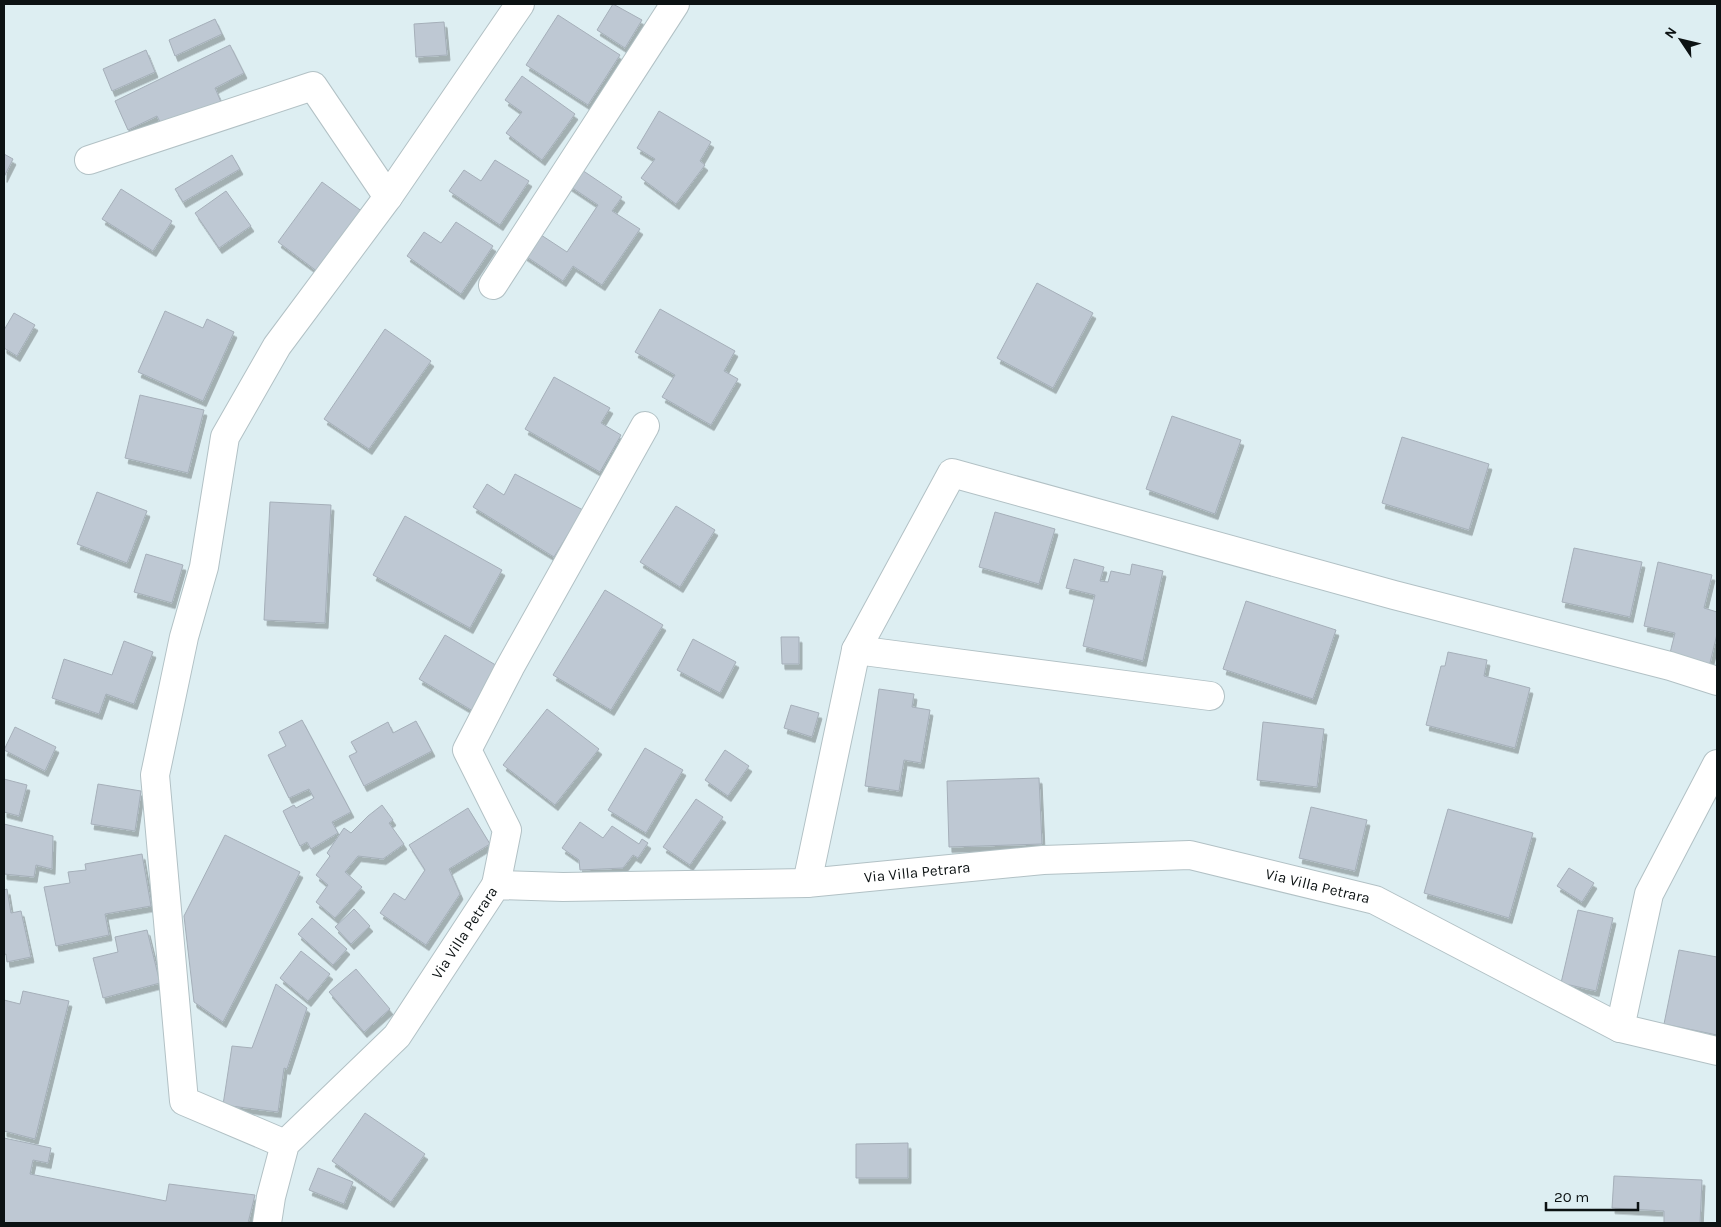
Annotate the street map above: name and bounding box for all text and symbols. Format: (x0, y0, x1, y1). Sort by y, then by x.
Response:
north arrow (1656, 15, 1706, 65)
text: N (1661, 24, 1681, 42)
street label: Via Villa Petrara (863, 858, 971, 886)
street label: Via Villa Petrara (1264, 865, 1372, 907)
street label: Via Villa Petrara (428, 883, 501, 983)
scale bar (1546, 1180, 1638, 1212)
text: 20 m (1554, 1188, 1589, 1206)

